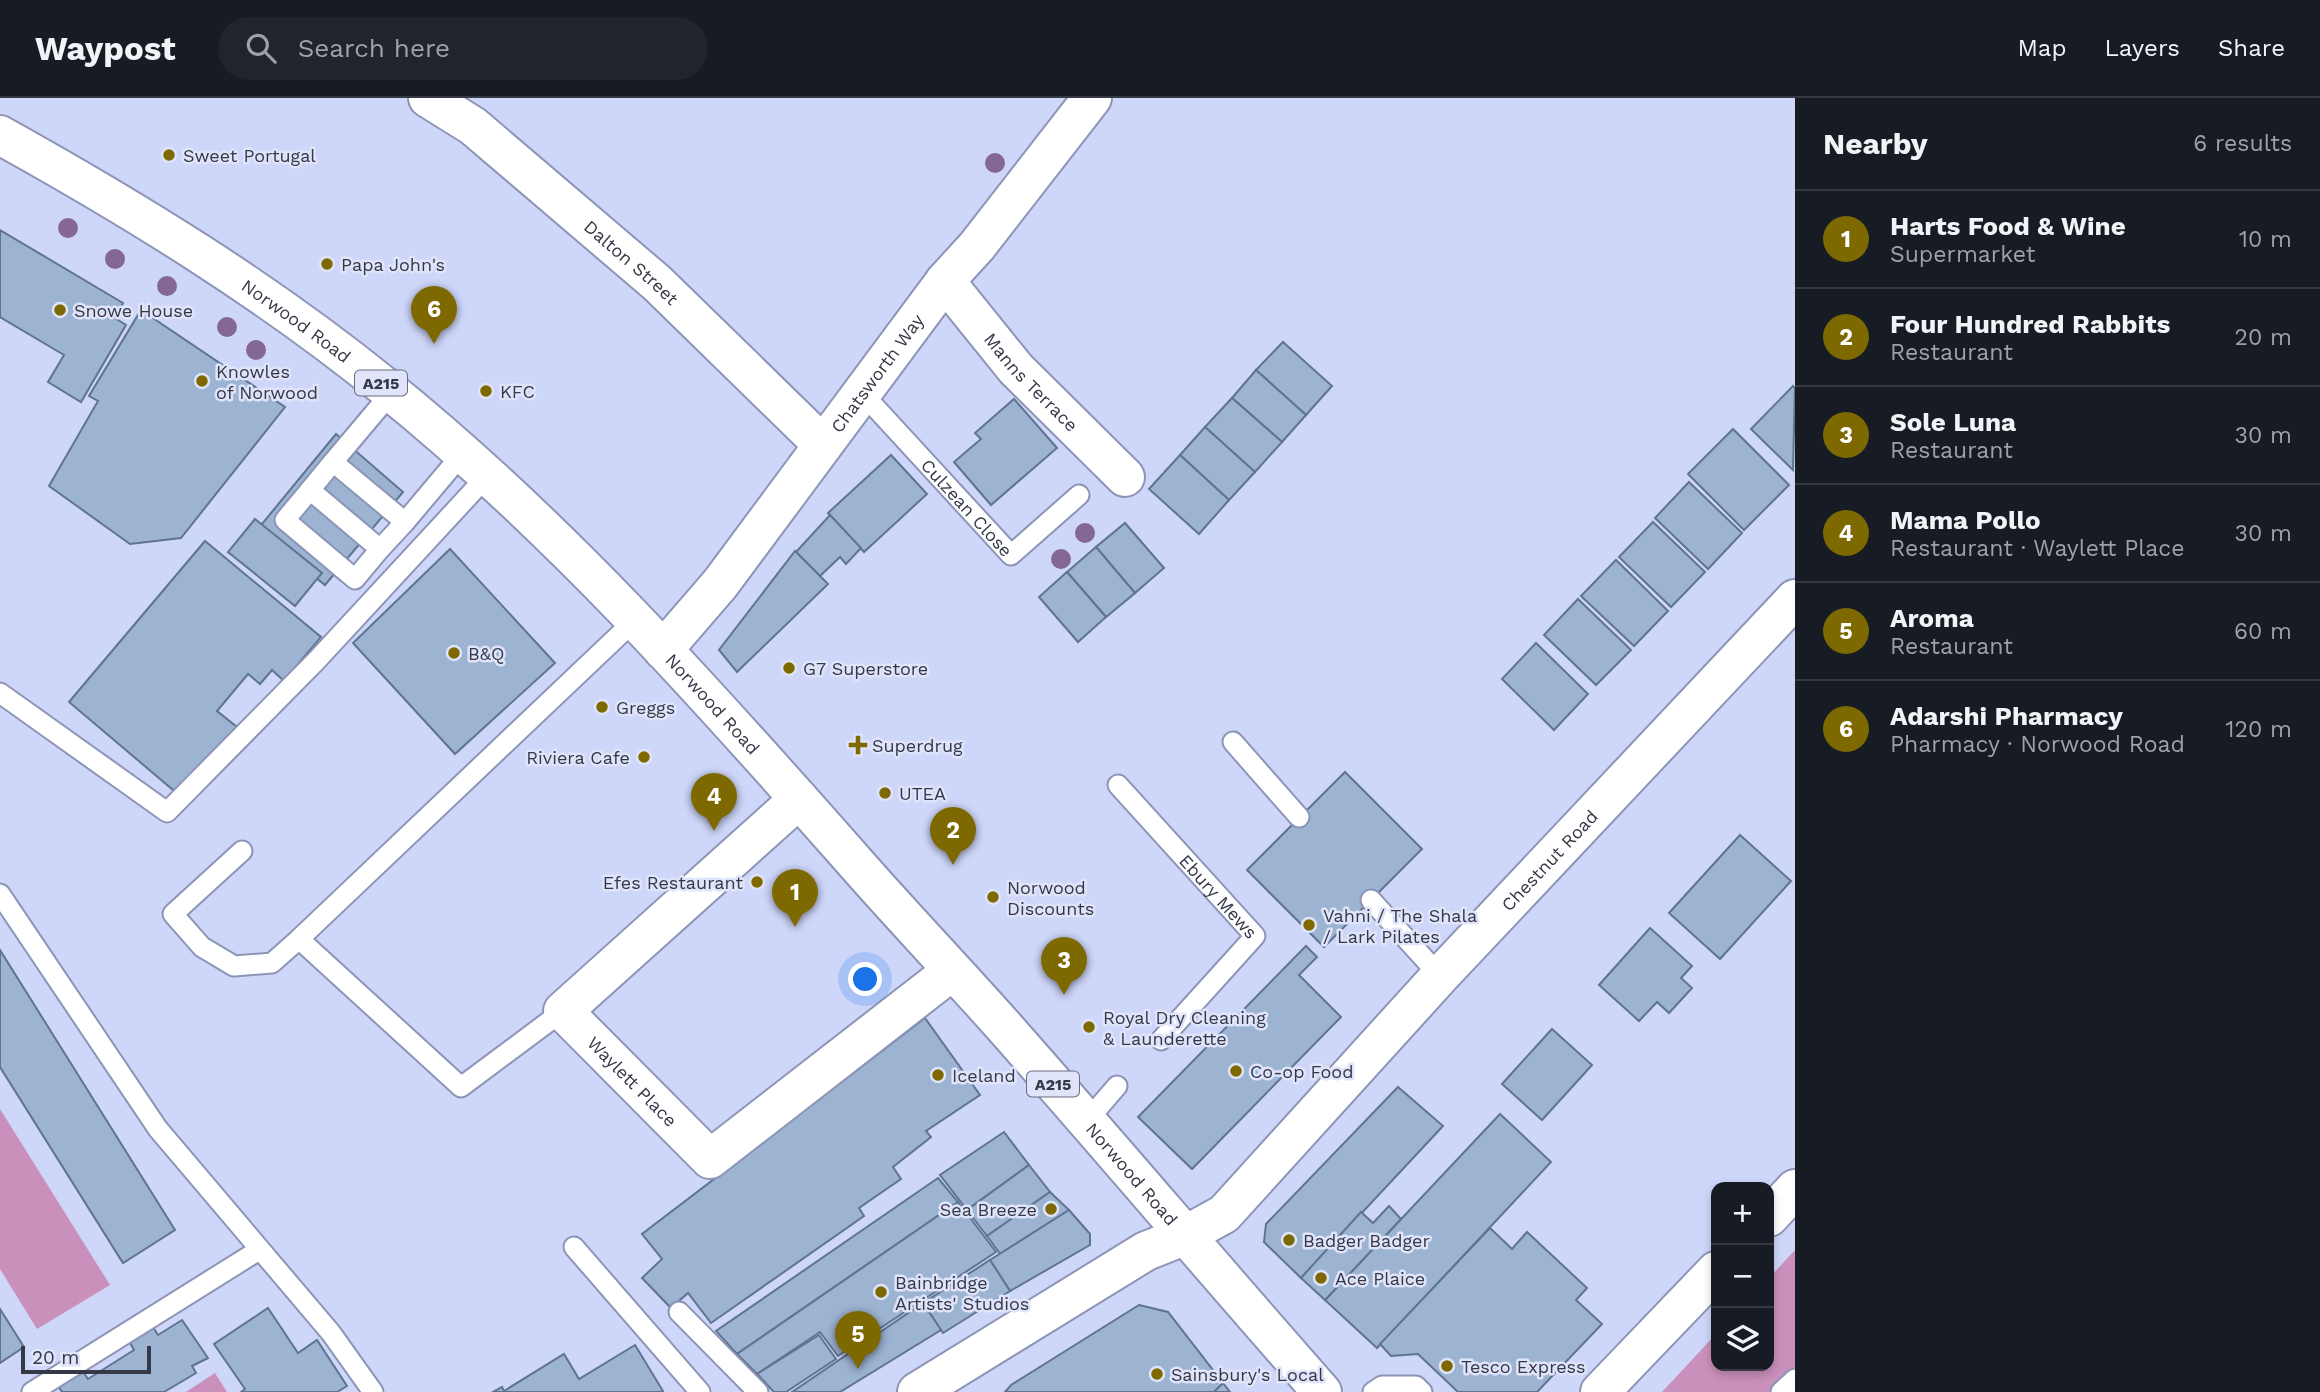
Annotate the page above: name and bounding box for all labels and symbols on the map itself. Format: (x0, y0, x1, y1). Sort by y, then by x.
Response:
place label: Sweet Portugal (183, 145, 316, 166)
marker: Sweet Portugal (161, 147, 177, 163)
street label: Dalton Street (580, 215, 683, 309)
place label: Papa John's (341, 254, 445, 275)
marker: Papa John's (319, 256, 335, 272)
street label: Norwood Road (238, 274, 355, 367)
pin: 6 (411, 286, 457, 344)
place label: Snowe House (74, 300, 193, 321)
marker: Snowe House (52, 302, 68, 318)
street label: Chatsworth Way (826, 309, 928, 436)
street label: Manns Terrace (980, 328, 1083, 435)
place label: Knowles of Norwood (216, 361, 318, 403)
road number: A215 (355, 370, 407, 396)
marker: Knowles of Norwood (194, 373, 210, 389)
place label: KFC (500, 381, 535, 402)
marker: KFC (478, 383, 494, 399)
street label: Culzean Close (917, 454, 1017, 560)
place label: B&Q (468, 643, 504, 664)
marker: B&Q (446, 645, 462, 661)
street label: Norwood Road (662, 649, 764, 758)
place label: G7 Superstore (803, 658, 928, 679)
marker: G7 Superstore (781, 660, 797, 676)
place label: Greggs (616, 697, 675, 718)
marker: Greggs (594, 699, 610, 715)
place label: Superdrug (872, 735, 963, 756)
marker: Superdrug (850, 737, 866, 753)
place label: Riviera Cafe (526, 747, 630, 768)
marker: Riviera Cafe (636, 749, 652, 765)
pin: 4 (691, 773, 737, 831)
place label: UTEA (899, 783, 946, 804)
marker: UTEA (877, 785, 893, 801)
street label: Chestnut Road (1497, 805, 1602, 915)
pin: 2 (930, 807, 976, 865)
street label: Ebury Mews (1175, 850, 1262, 942)
pin: 1 (772, 869, 818, 927)
place label: Efes Restaurant (603, 872, 743, 893)
marker: Efes Restaurant (749, 874, 765, 890)
place label: Norwood Discounts (1007, 877, 1094, 919)
marker: Norwood Discounts (985, 889, 1001, 905)
place label: Vahni / The Shala / Lark Pilates (1323, 905, 1477, 947)
marker: Vahni / The Shala / Lark Pilates (1301, 917, 1317, 933)
pin: 3 (1041, 937, 1087, 995)
your location (848, 962, 882, 996)
place label: Royal Dry Cleaning & Launderette (1103, 1007, 1266, 1049)
marker: Royal Dry Cleaning & Launderette (1081, 1019, 1097, 1035)
street label: Waylett Place (583, 1032, 682, 1130)
place label: Co-op Food (1250, 1061, 1353, 1082)
marker: Co-op Food (1228, 1063, 1244, 1079)
place label: Iceland (952, 1065, 1016, 1086)
marker: Iceland (930, 1067, 946, 1083)
road number: A215 (1027, 1072, 1079, 1096)
street label: Norwood Road (1082, 1118, 1182, 1229)
place label: Sea Breeze (940, 1199, 1037, 1220)
marker: Sea Breeze (1043, 1201, 1059, 1217)
place label: Badger Badger (1303, 1230, 1430, 1251)
marker: Badger Badger (1281, 1232, 1297, 1248)
place label: Ace Plaice (1335, 1268, 1425, 1289)
marker: Ace Plaice (1313, 1270, 1329, 1286)
place label: Bainbridge Artists' Studios (895, 1272, 1029, 1314)
marker: Bainbridge Artists' Studios (873, 1284, 889, 1300)
pin: 5 (835, 1311, 881, 1369)
scale bar (21, 1343, 150, 1375)
place label: Tesco Express (1461, 1356, 1586, 1377)
marker: Tesco Express (1439, 1358, 1455, 1374)
place label: Sainsbury's Local (1171, 1364, 1324, 1385)
marker: Sainsbury's Local (1149, 1366, 1165, 1382)

